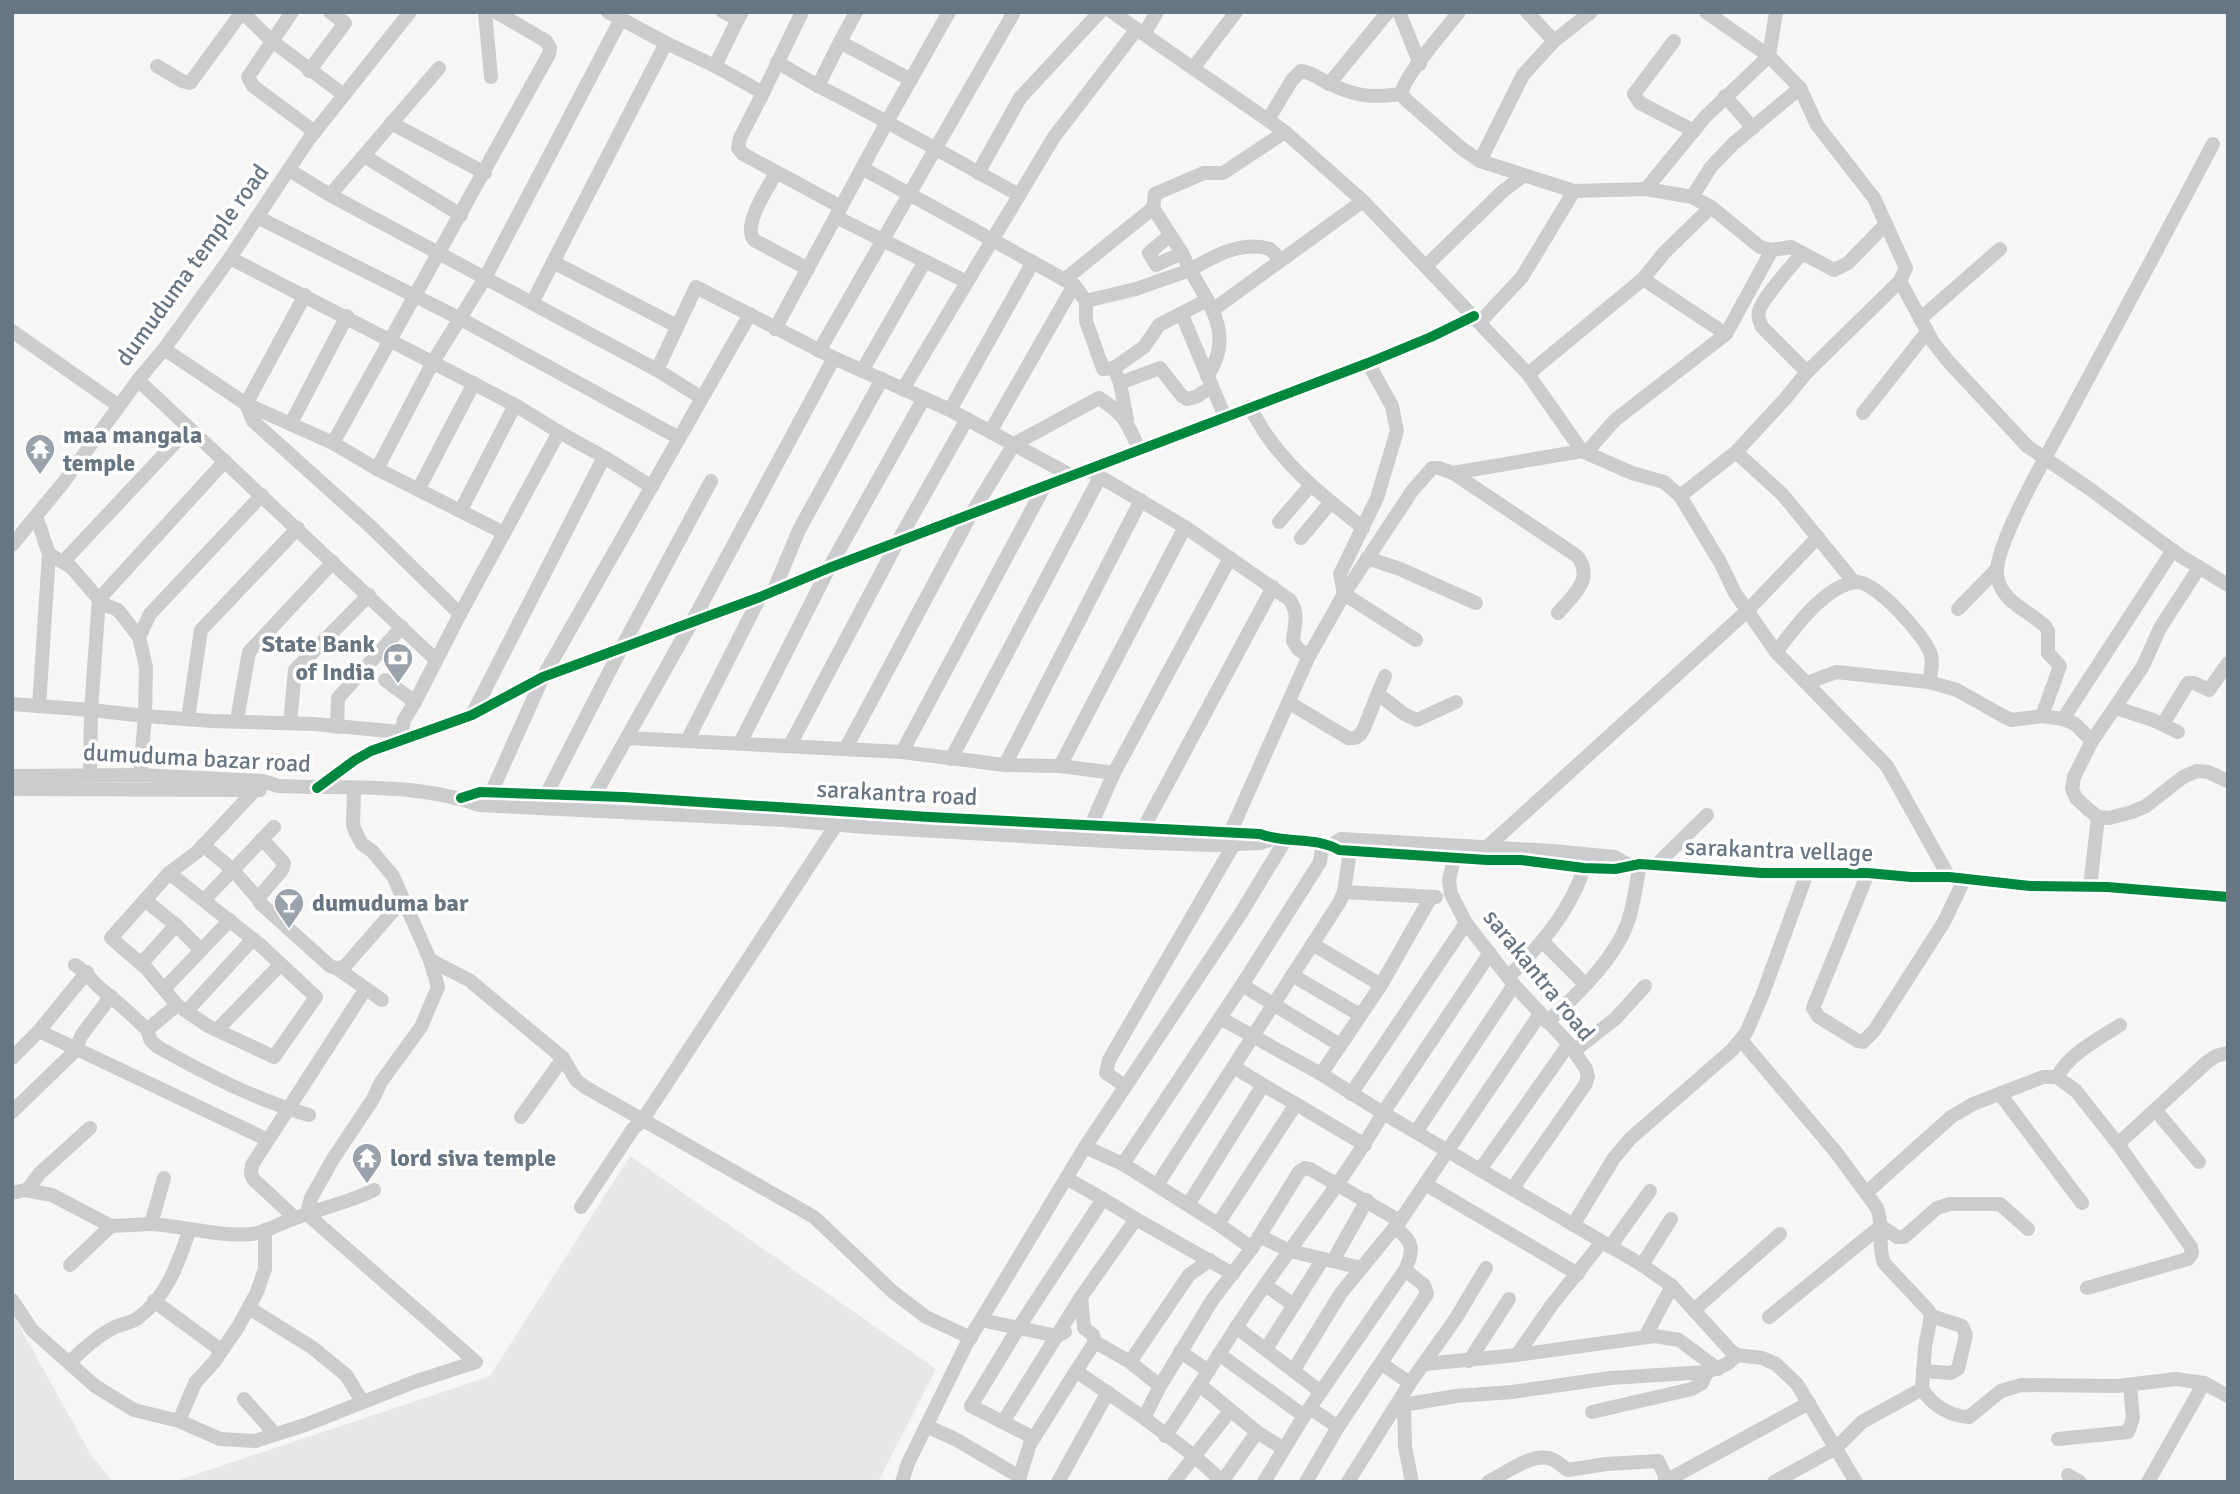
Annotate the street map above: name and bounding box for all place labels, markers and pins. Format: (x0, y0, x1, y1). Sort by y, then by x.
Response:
place label: maa mangala temple (62, 420, 202, 478)
temple icon: maa mangala temple (23, 432, 57, 476)
place label: State Bank of India (262, 629, 375, 687)
bank icon: State Bank of India (381, 641, 415, 685)
bar icon: dumuduma bar (272, 886, 306, 930)
place label: dumuduma bar (312, 888, 469, 918)
temple icon: lord siva temple (350, 1141, 384, 1185)
place label: lord siva temple (390, 1143, 556, 1173)

